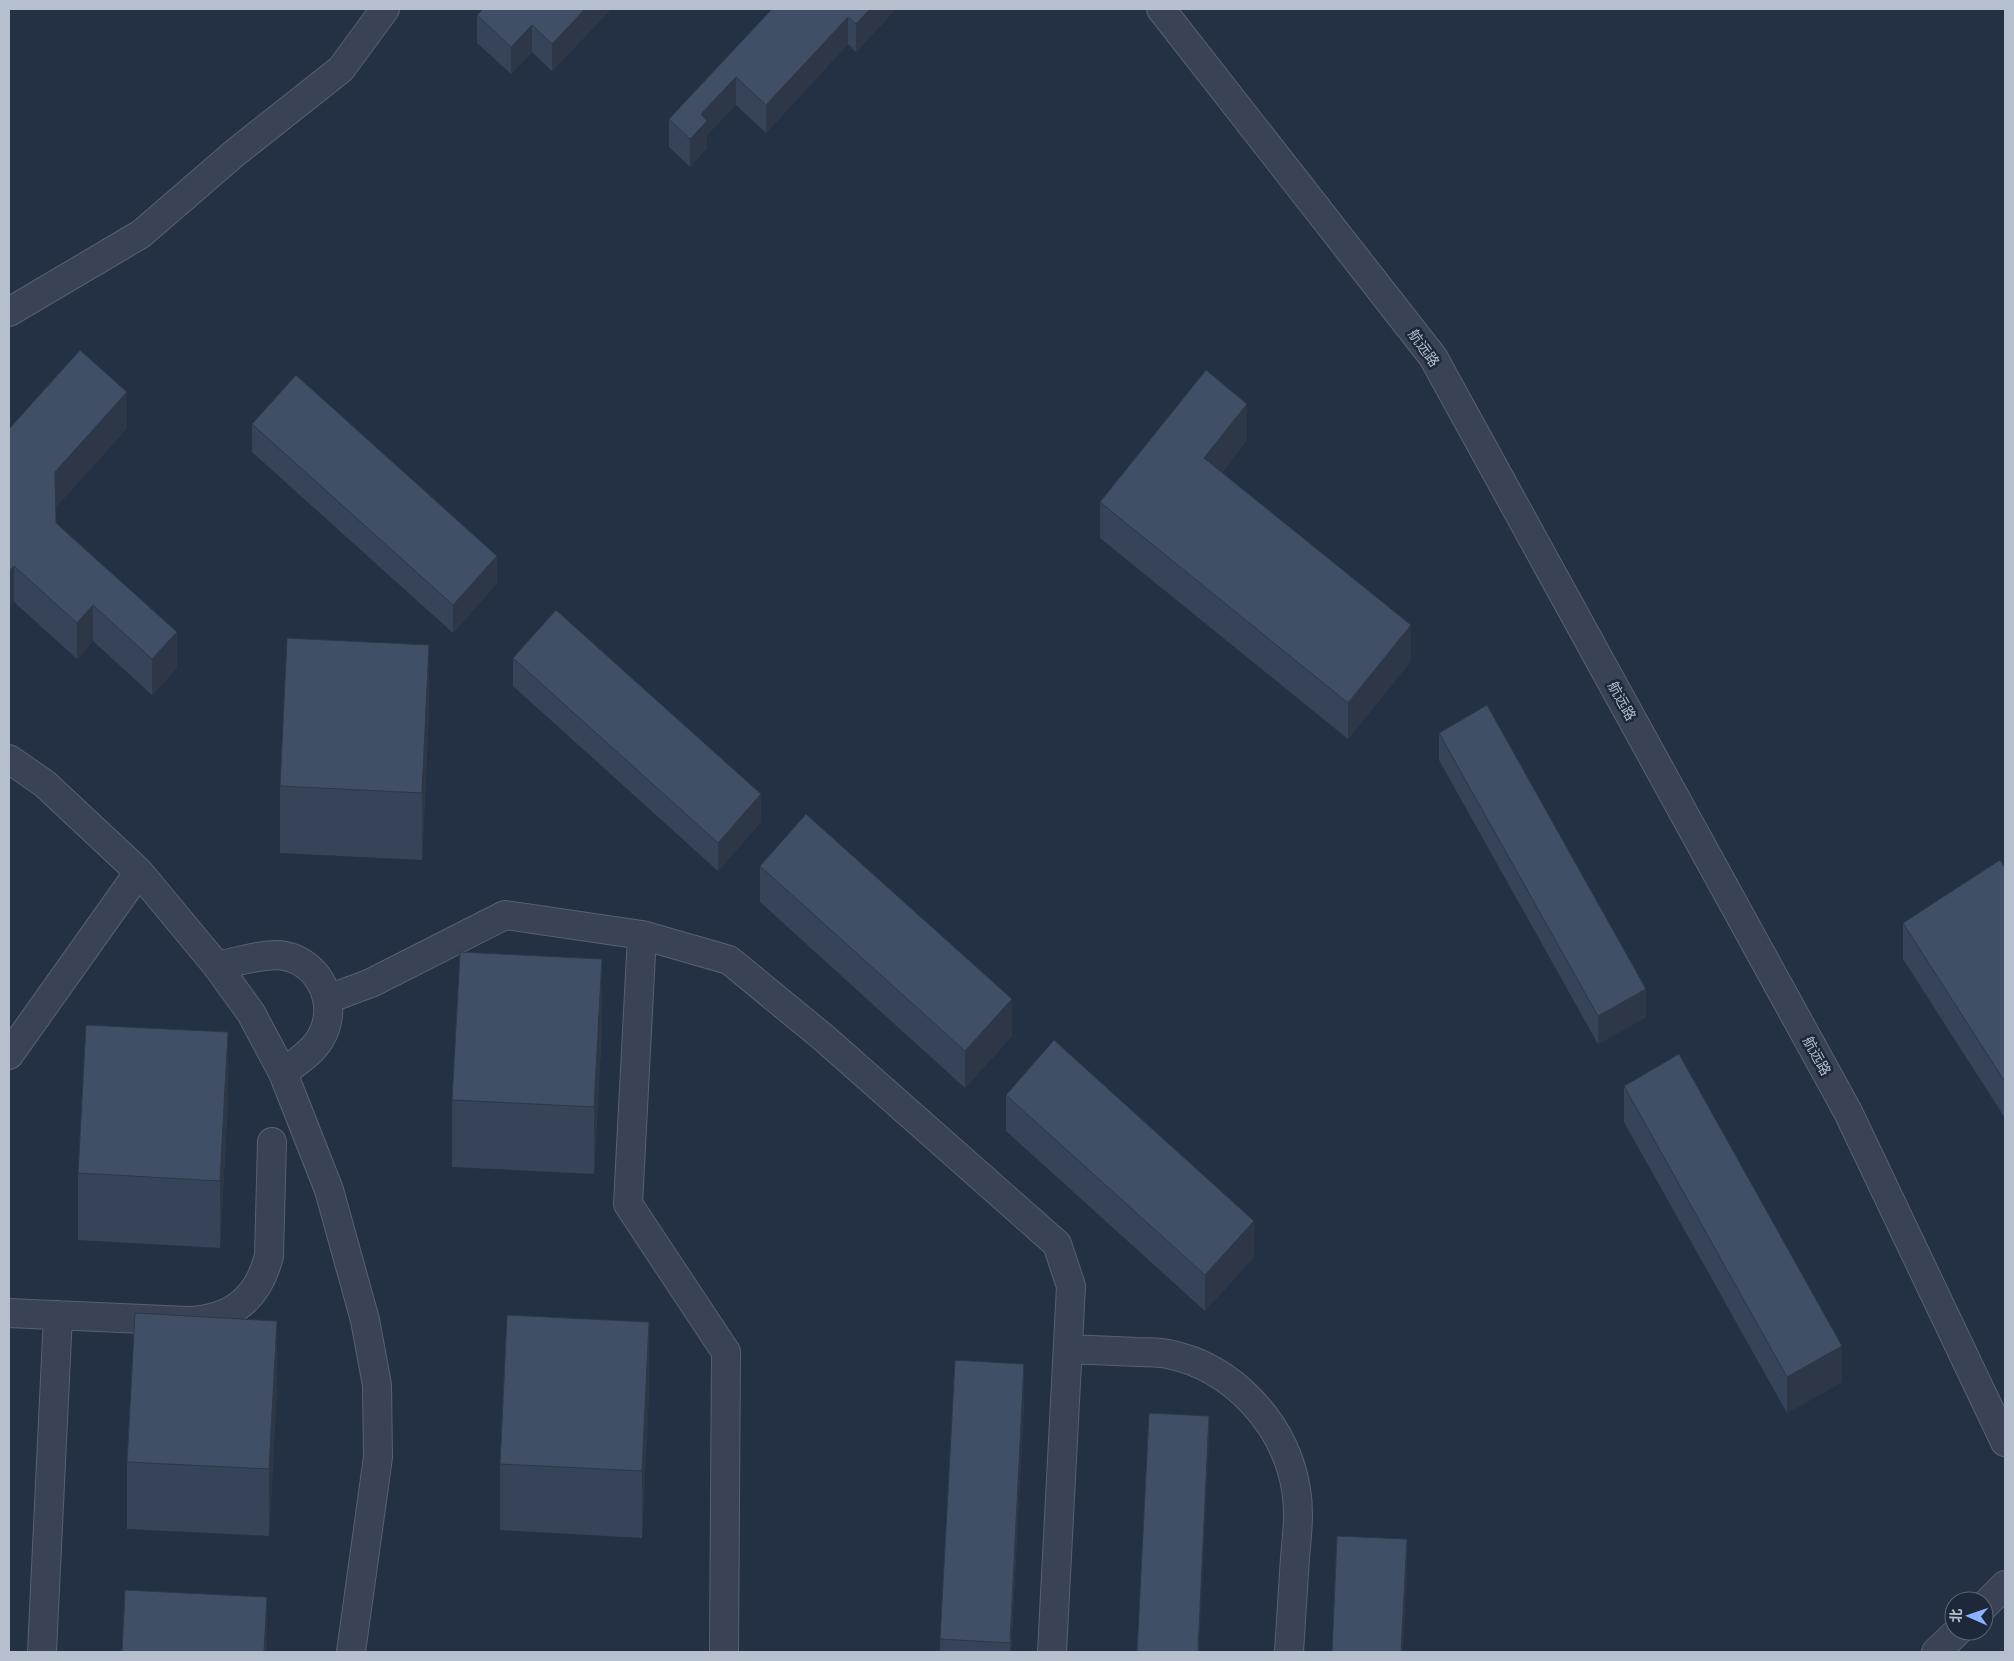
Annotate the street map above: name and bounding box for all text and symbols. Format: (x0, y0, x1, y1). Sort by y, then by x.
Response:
street label: 航远路 (1405, 326, 1443, 370)
street label: 航远路 (1605, 679, 1639, 723)
street label: 航远路 (1800, 1034, 1834, 1078)
north arrow (1944, 1591, 1994, 1641)
text: 北 (1948, 1608, 1964, 1623)

